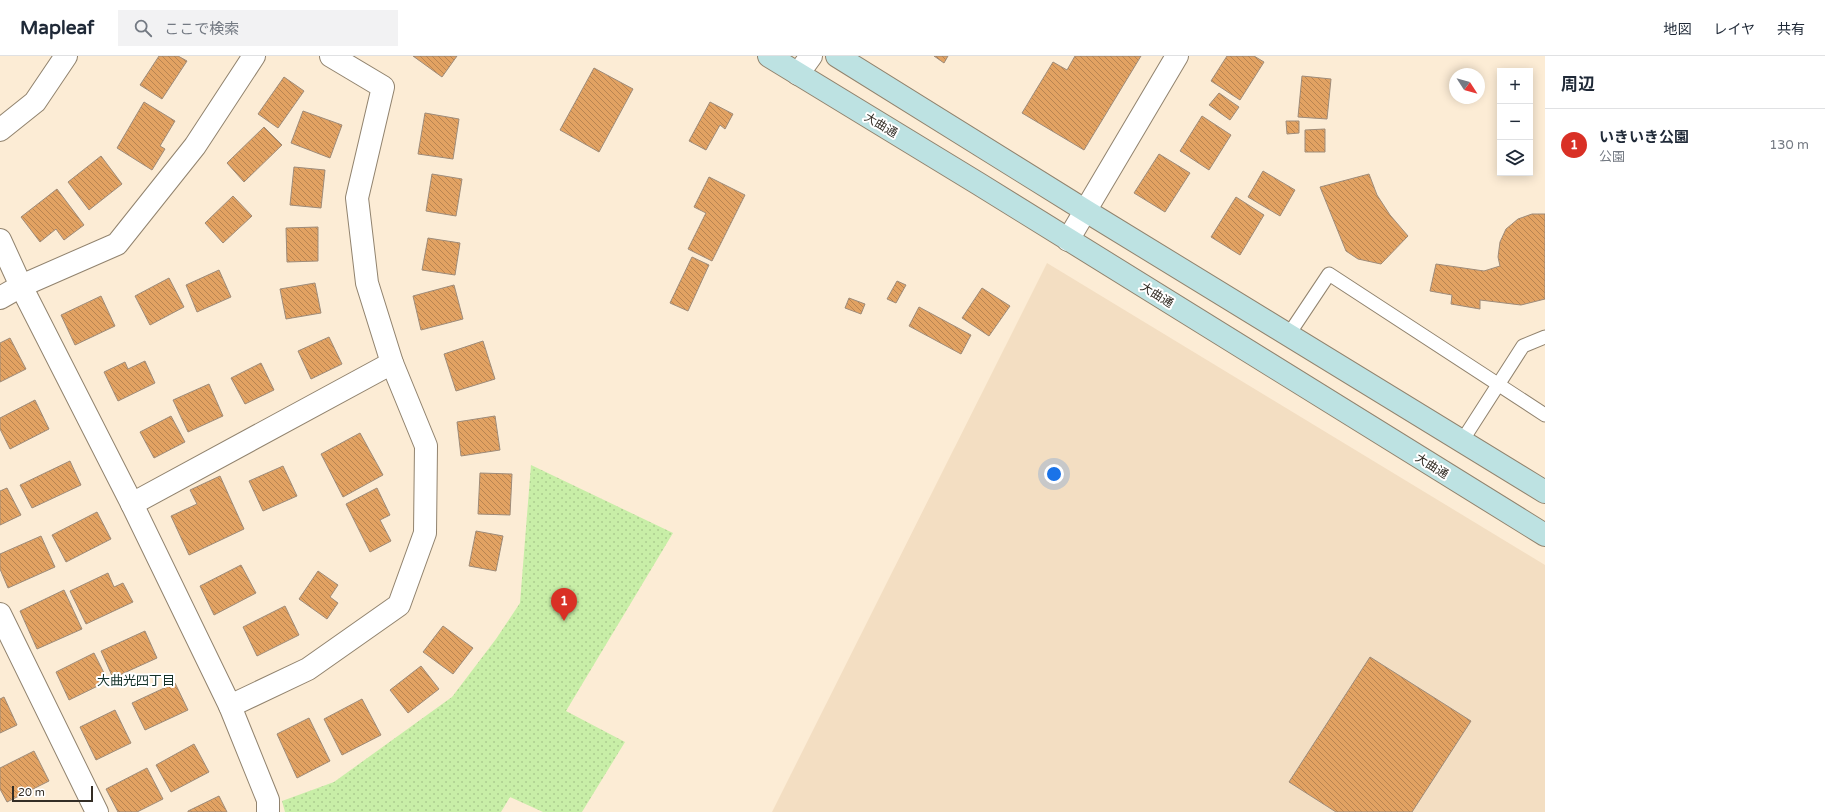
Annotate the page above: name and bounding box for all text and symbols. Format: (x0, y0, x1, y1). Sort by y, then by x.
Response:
search box (118, 10, 398, 46)
text: Mapleaf (20, 17, 94, 39)
icon: search (132, 17, 154, 39)
text: ここで検索 (164, 20, 239, 38)
text: 地図 (1663, 21, 1691, 38)
text: レイヤ (1713, 21, 1755, 38)
text: 共有 (1777, 21, 1805, 38)
north arrow (1449, 68, 1485, 104)
map controls (1497, 68, 1533, 176)
button: + (1497, 68, 1533, 104)
text: 周辺 (1561, 74, 1595, 95)
button: − (1497, 104, 1533, 140)
street label: 大曲通 (862, 110, 900, 140)
text: いきいき公園 (1599, 128, 1689, 146)
text: 1 (1570, 137, 1578, 153)
text: 130 m (1769, 137, 1809, 153)
button: layers (1497, 140, 1533, 176)
text: 公園 (1599, 149, 1625, 165)
street label: 大曲通 (1138, 280, 1176, 310)
street label: 大曲通 (1413, 451, 1451, 481)
your location (1044, 464, 1064, 484)
pin: 1 (551, 588, 577, 621)
district label: 大曲光四丁目 (97, 673, 175, 689)
scale bar (12, 784, 93, 803)
text: 20 m (18, 786, 45, 799)

